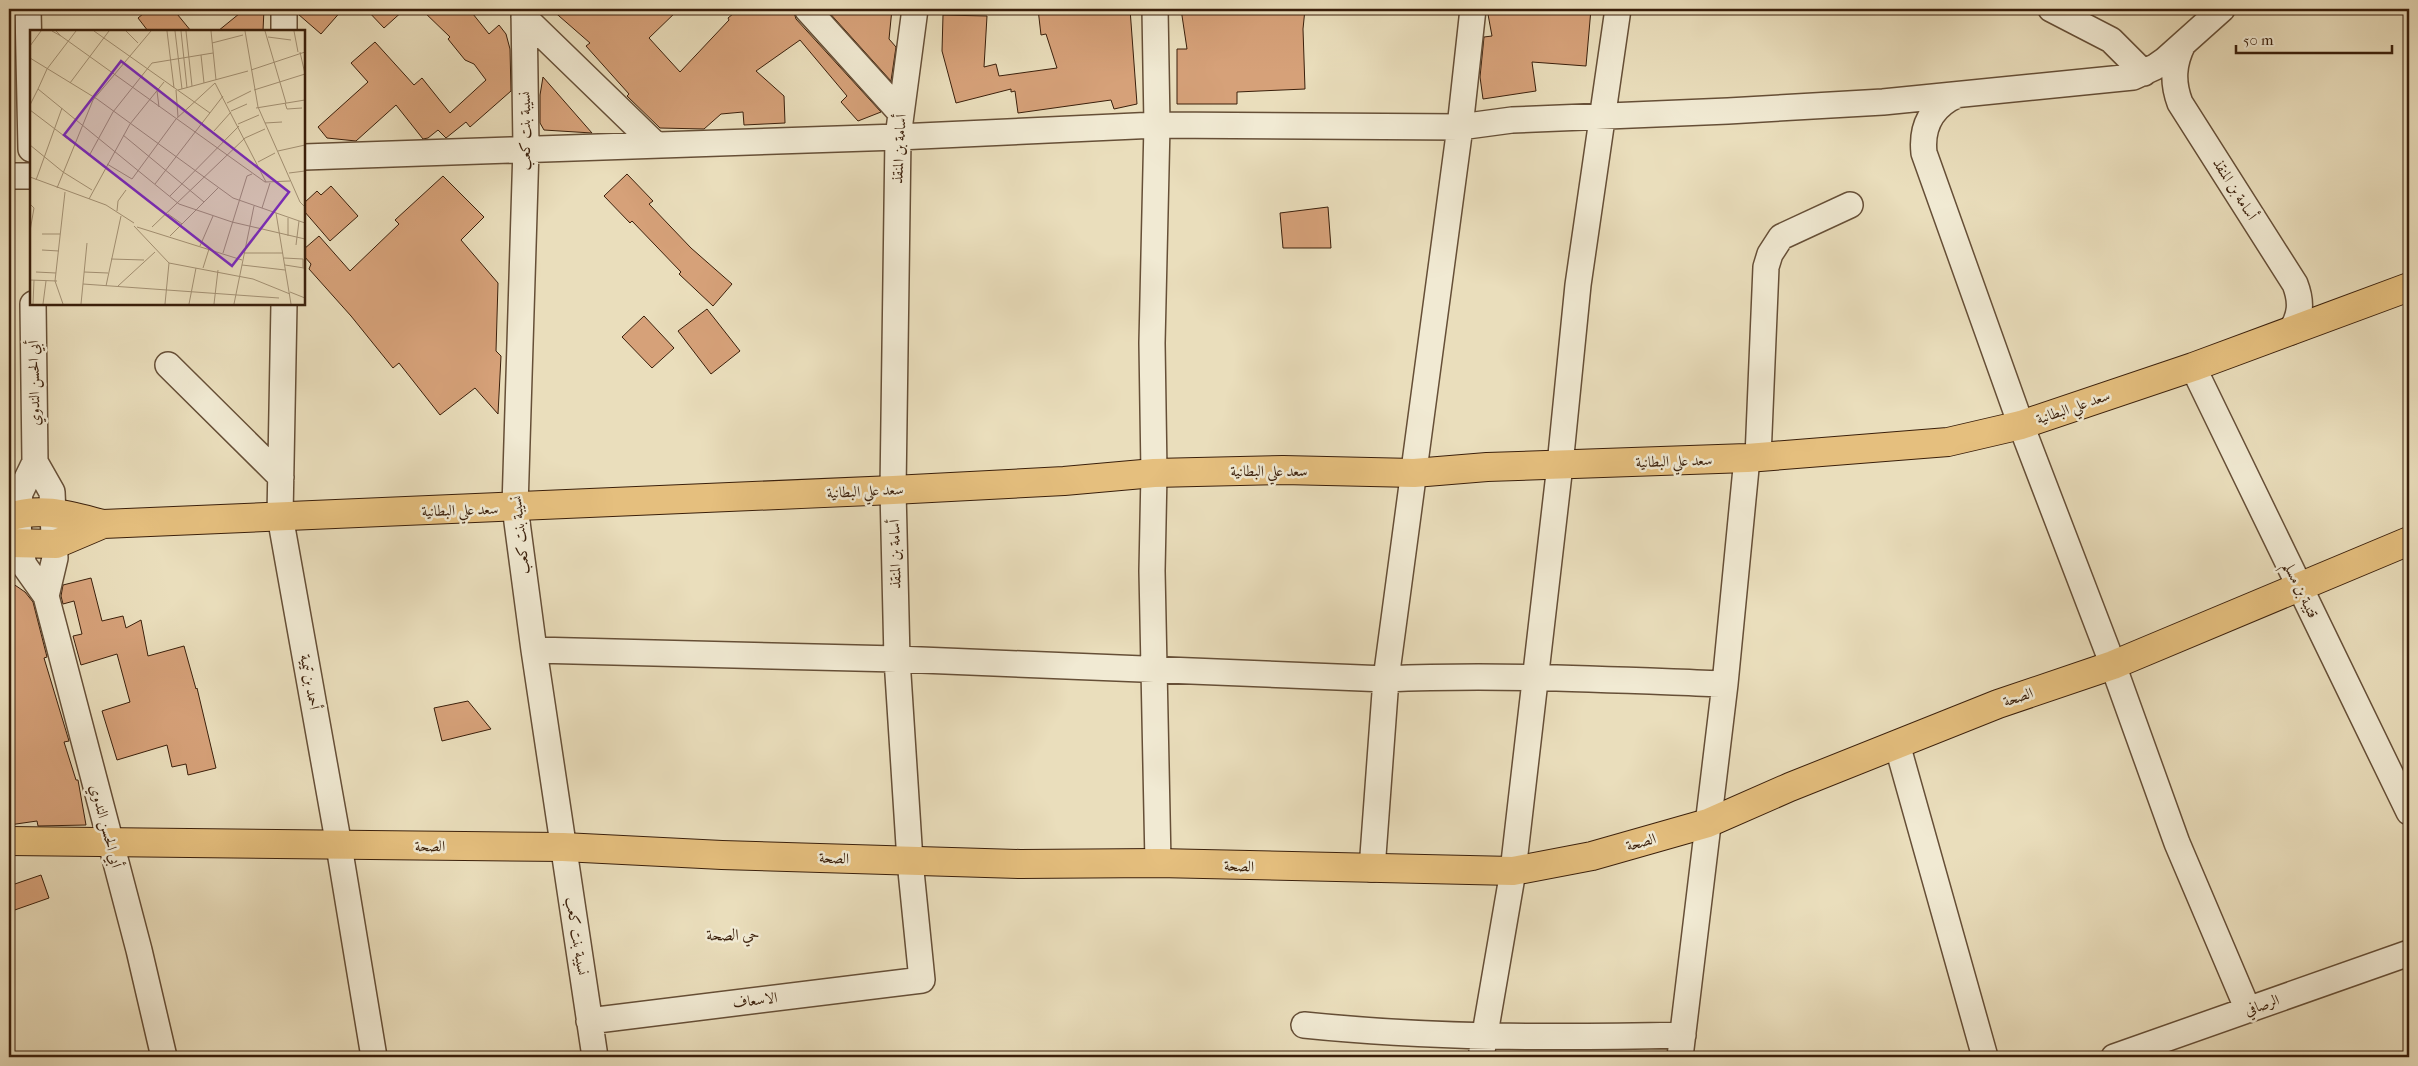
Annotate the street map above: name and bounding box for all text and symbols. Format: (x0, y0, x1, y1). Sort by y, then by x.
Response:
scale bar (2236, 22, 2392, 54)
inset map (30, 30, 305, 305)
text: 50 m (2243, 31, 2274, 49)
street label: نسيبة بنت كعب (516, 91, 535, 171)
street label: أسامة بن المنقذ (886, 113, 910, 184)
street label: أسامة بن المنقذ (2209, 154, 2263, 224)
street label: أبي الحسن الندوي (22, 340, 47, 426)
street label: سعد علي البطانية (2034, 386, 2114, 433)
street label: سعد علي البطانية (1635, 451, 1713, 476)
street label: سعد علي البطانية (1231, 462, 1307, 485)
street label: سعد علي البطانية (826, 480, 904, 507)
street label: نسيبة بنت كعب (507, 495, 534, 575)
street label: سعد علي البطانية (421, 500, 499, 525)
street label: أسامة بن المنقذ (883, 519, 905, 589)
street label: قتيبة بن مسلم (2274, 559, 2322, 624)
street label: أحمد بن تيمية (296, 652, 326, 712)
street label: الصحة (2001, 684, 2035, 710)
street label: أبي الحسن الندوي (83, 782, 128, 871)
street label: الصحة (1624, 829, 1658, 855)
street label: الصحة (415, 837, 445, 855)
street label: الصحة (818, 848, 850, 868)
street label: الصحة (1223, 856, 1255, 876)
street label: نسيبة بنت كعب (561, 896, 592, 977)
district label: حي الصحة (706, 925, 760, 947)
street label: الاسعاف (732, 988, 778, 1012)
street label: الرصافي (2242, 991, 2283, 1022)

